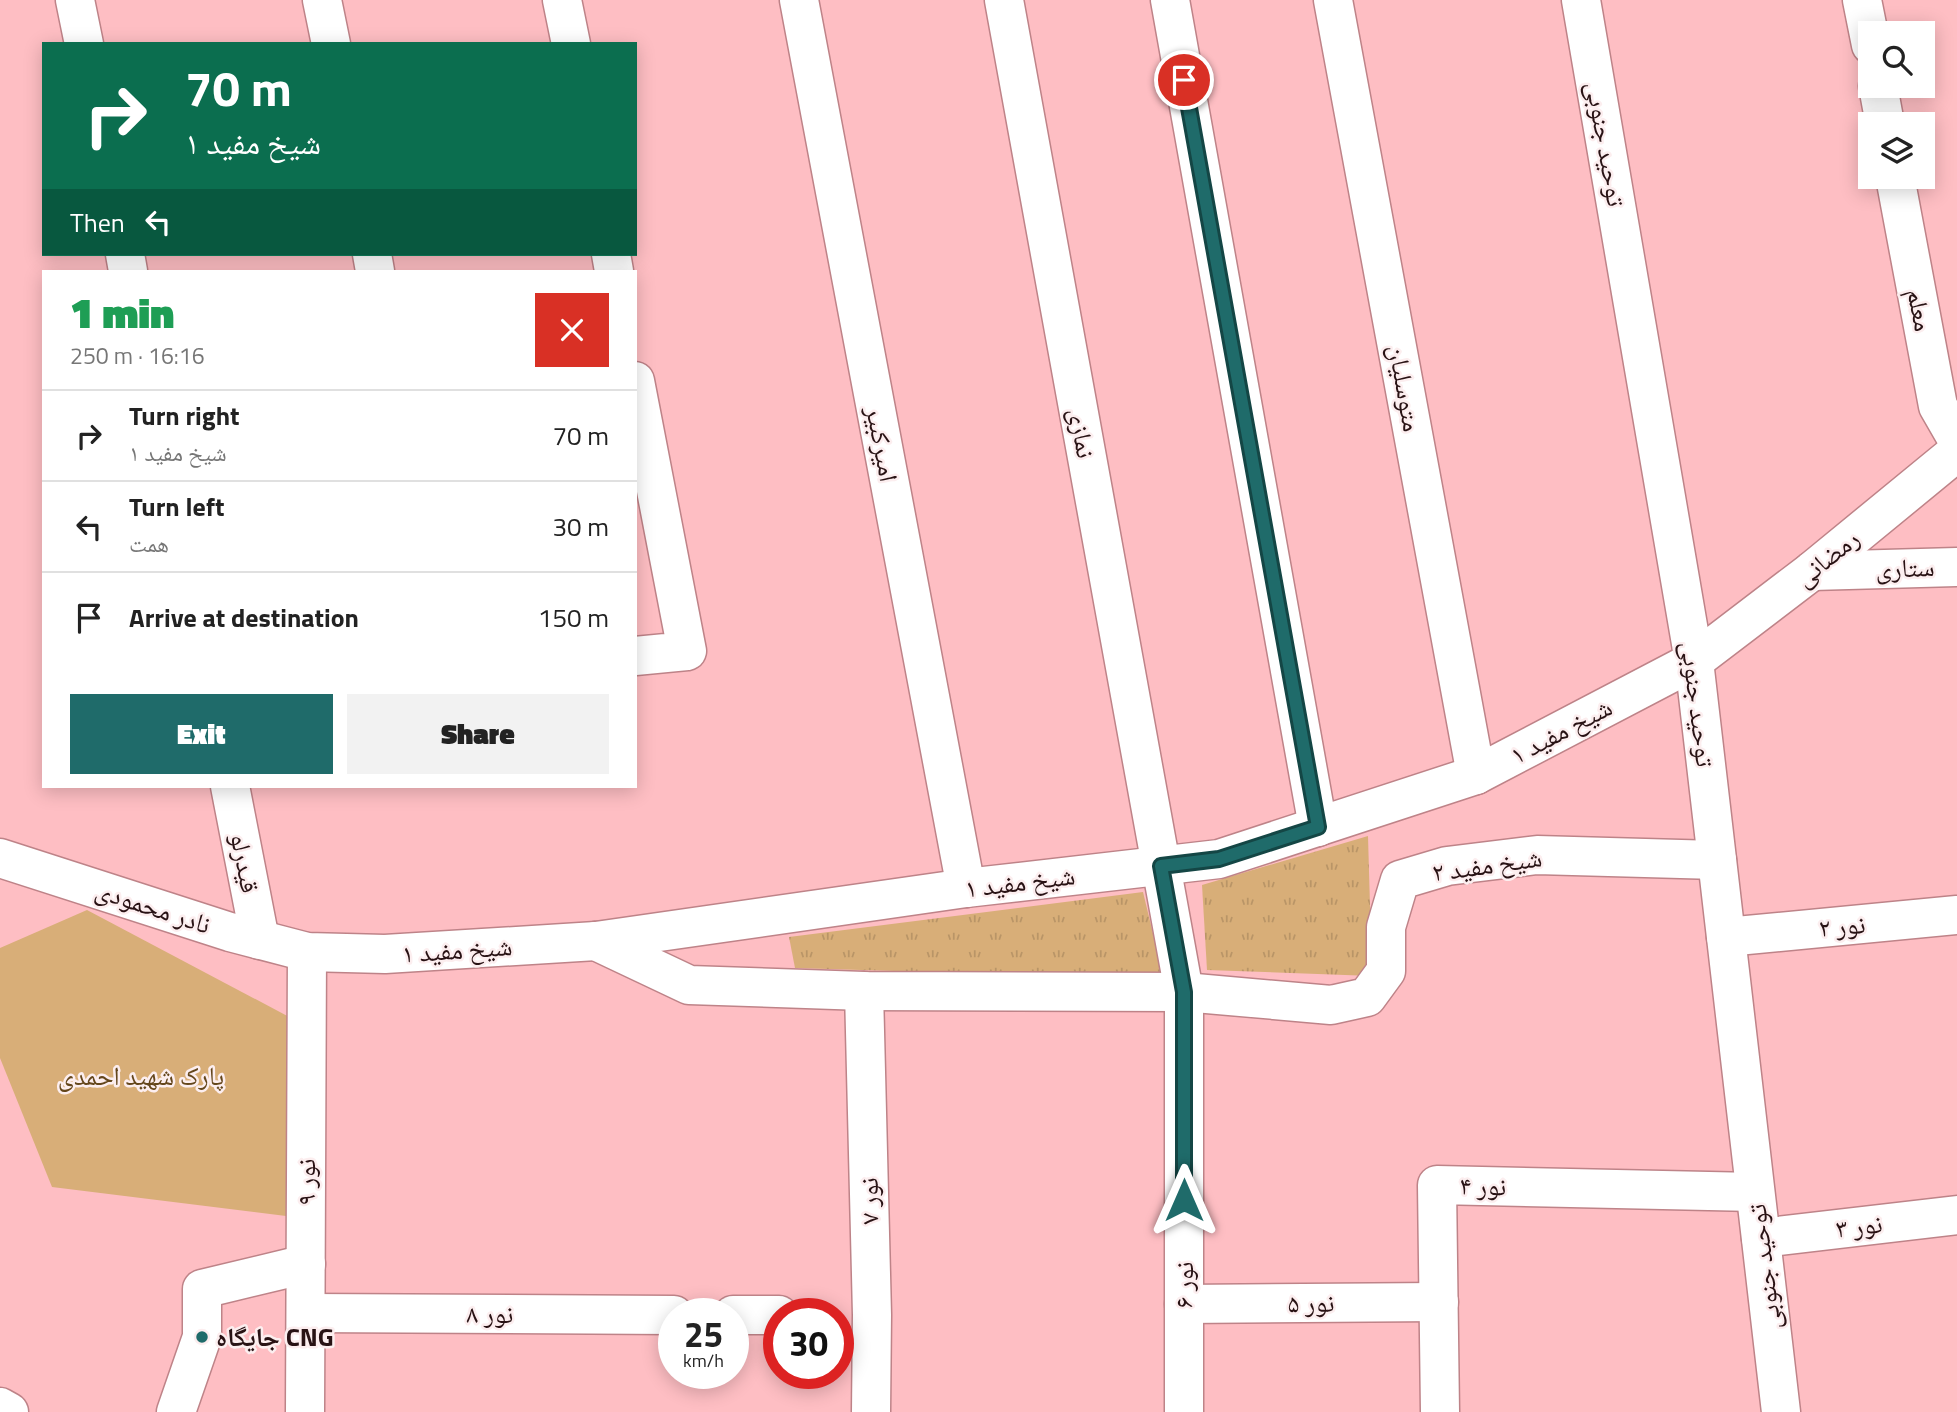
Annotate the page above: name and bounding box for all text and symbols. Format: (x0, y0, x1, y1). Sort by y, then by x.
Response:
map controls (1858, 21, 1935, 189)
button: search (1858, 21, 1935, 98)
text: 70 m (185, 50, 292, 125)
pin (1154, 50, 1214, 110)
icon: arrive (1165, 61, 1203, 99)
icon: right (70, 70, 161, 161)
street label: توحید جنوبی (1576, 78, 1637, 210)
button: layers (1858, 112, 1935, 189)
text: شیخ مفید ۱ (185, 118, 321, 166)
text: Then (70, 203, 125, 242)
icon: left (139, 203, 177, 241)
text: 1 min (70, 280, 174, 344)
street label: معلم (1897, 285, 1944, 335)
button: close (535, 293, 609, 367)
text: 250 m · 16:16 (70, 338, 205, 373)
street label: متوسلیان (1379, 341, 1432, 435)
text: Turn right (129, 396, 240, 435)
street label: امیرکبیر (856, 402, 909, 485)
street label: نمازی (1059, 405, 1106, 461)
text: 70 m (552, 416, 609, 455)
icon: right (70, 417, 108, 455)
text: شیخ مفید ۱ (129, 435, 227, 470)
text: Turn left (129, 487, 224, 526)
text: 30 m (552, 507, 609, 546)
icon: left (70, 508, 108, 546)
street label: رمضانی (1786, 519, 1868, 596)
text: همت (129, 526, 169, 561)
street label: ستاری (1875, 547, 1935, 588)
text: Arrive at destination (129, 598, 359, 637)
text: 150 m (538, 598, 609, 637)
icon: arrive (70, 599, 108, 637)
street label: توحید جنوبی (1671, 639, 1726, 769)
street label: شیخ مفید ۱ (1503, 687, 1619, 774)
button: Exit (70, 694, 333, 774)
button: Share (347, 694, 609, 774)
street label: قیدرلو (221, 830, 270, 896)
street label: شیخ مفید ۲ (1429, 838, 1544, 892)
street label: شیخ مفید ۱ (963, 855, 1077, 908)
street label: نادر محمودی (90, 870, 216, 943)
street label: نور ۲ (1817, 904, 1867, 947)
street label: شیخ مفید ۱ (400, 926, 513, 973)
park label: پارک شهید احمدی (58, 1056, 224, 1095)
street label: نور ۹ (286, 1159, 325, 1205)
position arrow (1147, 1163, 1221, 1237)
street label: نور ۴ (1459, 1166, 1507, 1205)
street label: نور ۷ (849, 1177, 888, 1225)
street label: توحید جنوبی (1736, 1202, 1791, 1332)
street label: نور ۳ (1833, 1203, 1885, 1248)
street label: نور ۶ (1164, 1262, 1203, 1308)
street label: نور ۵ (1287, 1283, 1335, 1322)
street label: نور ۸ (467, 1294, 513, 1333)
speed limit sign: 30 (763, 1298, 854, 1389)
text: 25 (684, 1307, 723, 1361)
place label: جایگاه CNG (216, 1317, 334, 1356)
marker: جایگاه CNG (194, 1329, 210, 1345)
text: km/h (683, 1347, 724, 1374)

